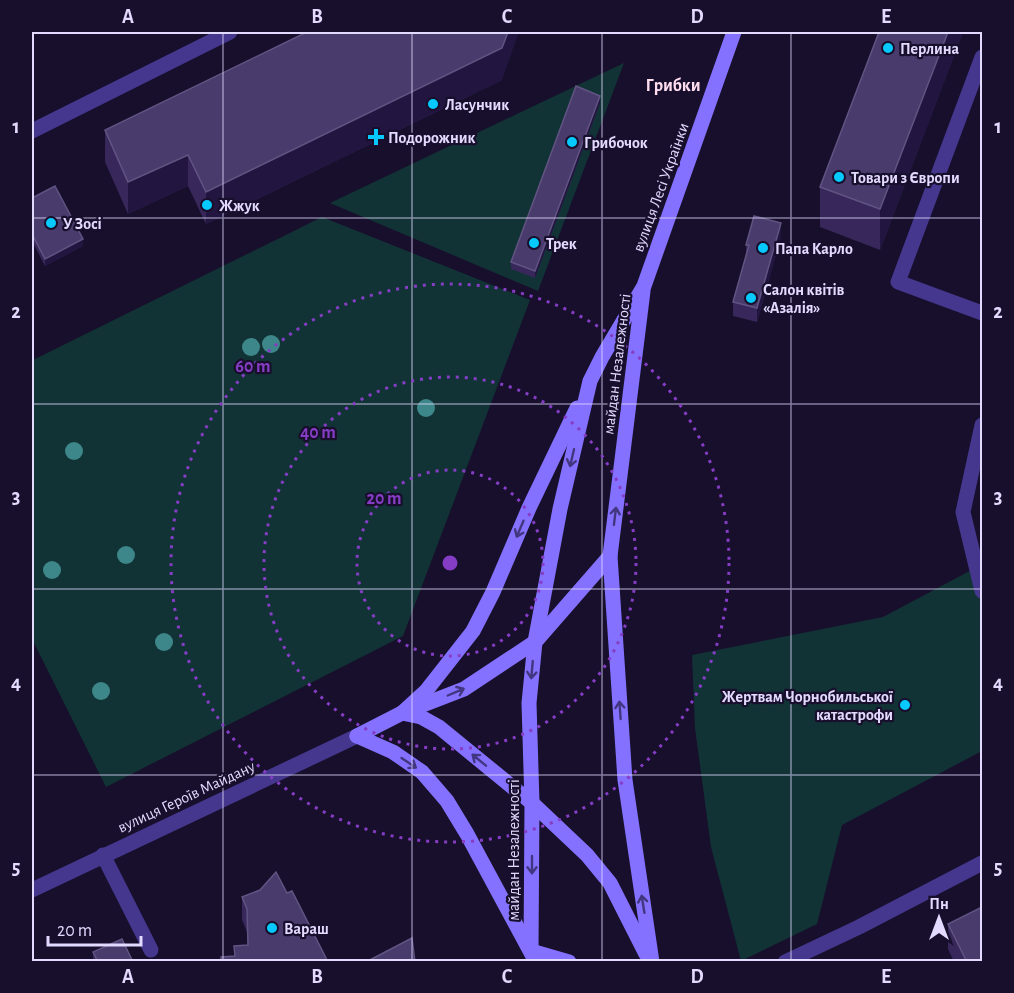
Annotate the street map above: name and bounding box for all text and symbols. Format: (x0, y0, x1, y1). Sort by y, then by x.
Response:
text: A (122, 7, 134, 27)
text: B (311, 7, 323, 27)
text: C (502, 7, 513, 27)
text: D (690, 7, 704, 27)
text: E (881, 7, 891, 27)
marker: Перлина (881, 41, 895, 55)
place label: Перлина (900, 41, 960, 57)
district label: Грибки (645, 77, 701, 95)
marker: Ласунчик (426, 97, 440, 111)
place label: Ласунчик (445, 97, 509, 114)
text: 1 (12, 117, 20, 137)
text: 1 (994, 117, 1002, 137)
street label: вулиця Лесі Українки (630, 121, 693, 254)
marker: Подорожник (369, 130, 383, 144)
place label: Подорожник (388, 130, 475, 146)
marker: Грибочок (565, 135, 579, 149)
place label: Грибочок (584, 135, 648, 151)
marker: Товари з Європи (832, 170, 846, 184)
place label: Товари з Європи (851, 170, 960, 186)
marker: Жжук (200, 198, 214, 212)
place label: Жжук (219, 198, 260, 215)
marker: У Зосі (44, 216, 58, 230)
place label: У Зосі (63, 216, 102, 232)
marker: Трек (527, 236, 541, 250)
place label: Трек (546, 236, 577, 252)
marker: Папа Карло (756, 241, 770, 255)
place label: Папа Карло (775, 241, 853, 257)
place label: Салон квітів «Азалія» (763, 282, 845, 316)
marker: Салон квітів «Азалія» (744, 291, 758, 305)
street label: майдан Незалежності (600, 293, 634, 435)
text: 2 (11, 302, 21, 322)
text: 2 (993, 302, 1003, 322)
text: 60 m (235, 358, 271, 376)
text: 40 m (300, 424, 336, 442)
one-way arrow (566, 448, 577, 467)
text: 3 (12, 487, 20, 507)
text: 3 (994, 487, 1002, 507)
text: 20 m (366, 490, 402, 508)
one-way arrow (610, 506, 621, 526)
one-way arrow (514, 519, 525, 537)
centre of rings (440, 553, 460, 573)
one-way arrow (526, 660, 537, 680)
text: 4 (11, 673, 21, 693)
text: 4 (993, 673, 1003, 693)
one-way arrow (447, 686, 465, 697)
place label: Жертвам Чорнобильської катастрофи (722, 689, 894, 723)
marker: Жертвам Чорнобильської катастрофи (898, 698, 912, 712)
one-way arrow (615, 701, 626, 721)
one-way arrow (471, 753, 487, 766)
one-way arrow (400, 757, 416, 769)
street label: вулиця Героїв Майдану (115, 758, 258, 837)
street label: майдан Незалежності (506, 779, 522, 921)
one-way arrow (526, 855, 538, 875)
text: 5 (12, 858, 20, 878)
text: 5 (994, 858, 1002, 878)
north arrow (909, 888, 969, 948)
one-way arrow (637, 894, 648, 914)
text: Пн (929, 896, 949, 912)
scale bar (48, 909, 141, 947)
marker: Вараш (265, 921, 279, 935)
place label: Вараш (284, 921, 329, 937)
text: 20 m (57, 922, 92, 940)
text: A (122, 967, 134, 987)
text: B (311, 967, 323, 987)
text: C (502, 967, 513, 987)
text: D (690, 967, 704, 987)
text: E (881, 967, 891, 987)

